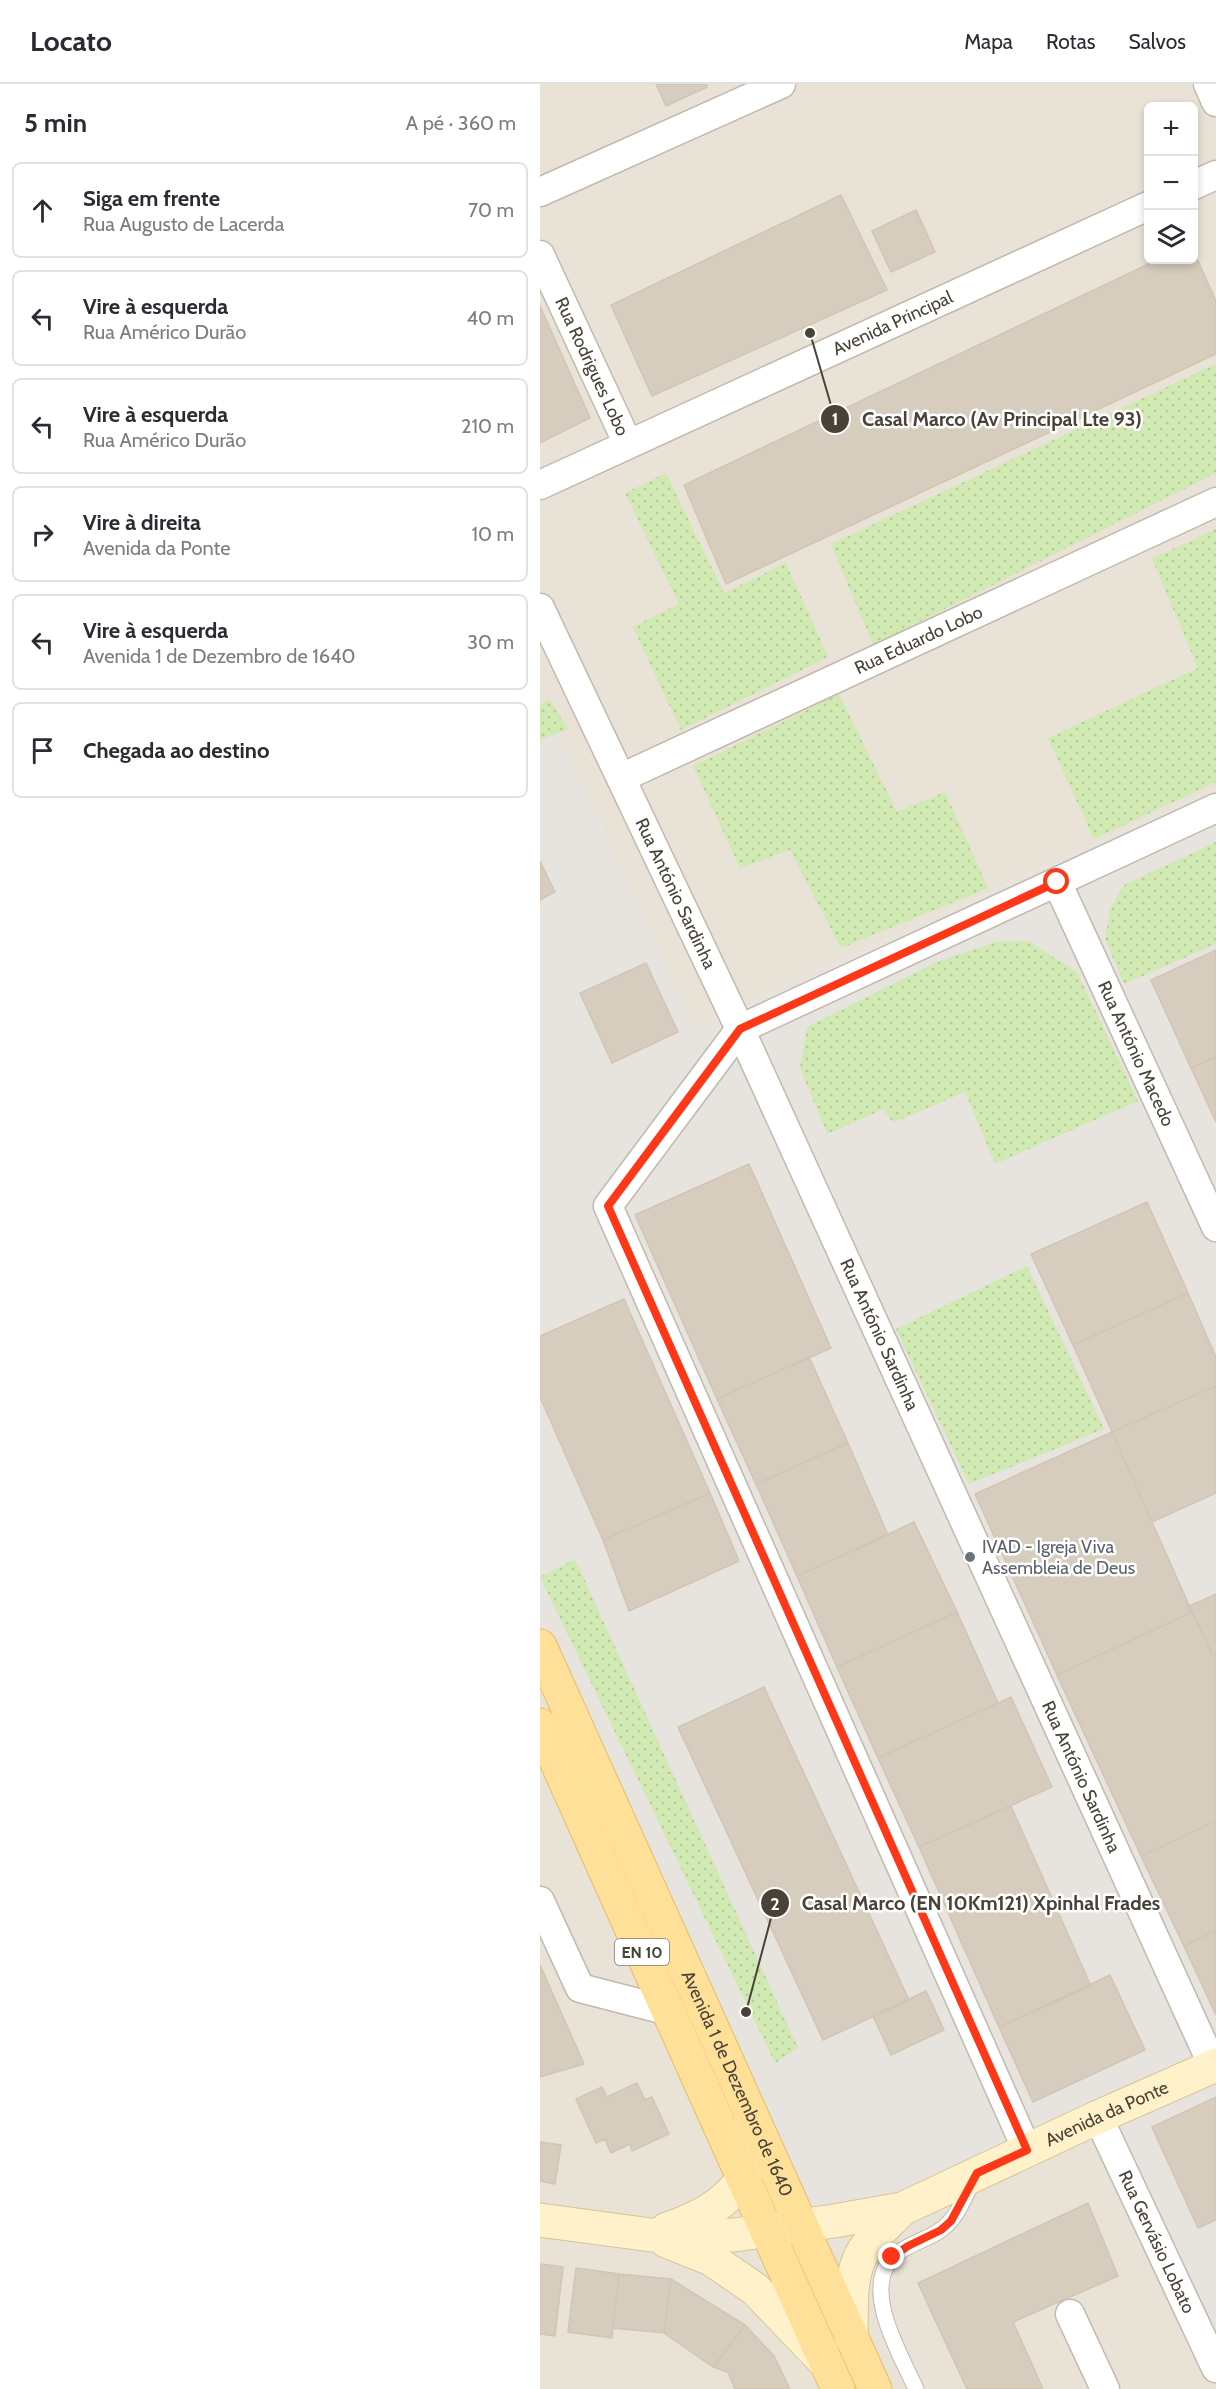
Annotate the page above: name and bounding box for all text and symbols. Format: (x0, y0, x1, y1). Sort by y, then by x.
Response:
text: Locato (30, 24, 112, 58)
text: Mapa (964, 29, 1013, 54)
text: Rotas (1046, 29, 1095, 54)
text: Salvos (1128, 29, 1186, 54)
map controls (1144, 102, 1198, 264)
button: + (1144, 102, 1198, 156)
text: 5 min (24, 107, 87, 139)
text: A pé · 360 m (406, 111, 516, 135)
button: − (1144, 156, 1198, 210)
text: Siga em frente (83, 185, 220, 212)
icon: ahead (26, 194, 59, 227)
text: 70 m (468, 198, 514, 222)
button: layers (1144, 210, 1198, 264)
text: Rua Augusto de Lacerda (83, 212, 284, 236)
street label: Avenida Principal (829, 286, 957, 360)
text: Vire à esquerda (83, 293, 228, 320)
street label: Rua Rodrigues Lobo (550, 294, 634, 439)
icon: left (26, 302, 59, 335)
text: 40 m (466, 306, 514, 330)
text: Rua Américo Durão (83, 320, 246, 344)
callout: Casal Marco (Av Principal Lte 93) (820, 400, 1154, 438)
text: Vire à esquerda (83, 401, 228, 428)
text: Casal Marco (Av Principal Lte 93) (862, 407, 1142, 431)
text: 1 (832, 408, 838, 430)
icon: left (26, 410, 59, 443)
text: 210 m (461, 414, 514, 438)
text: Rua Américo Durão (83, 428, 246, 452)
text: Vire à direita (83, 509, 201, 536)
icon: right (26, 518, 59, 551)
text: 10 m (471, 522, 514, 546)
text: Avenida da Ponte (83, 536, 230, 560)
street label: Rua Eduardo Lobo (851, 601, 986, 679)
text: Vire à esquerda (83, 617, 228, 644)
icon: left (26, 626, 59, 659)
text: 30 m (467, 630, 514, 654)
text: Avenida 1 de Dezembro de 1640 (83, 644, 356, 668)
icon: arrive (26, 734, 59, 767)
text: Chegada ao destino (83, 737, 269, 764)
street label: Rua António Sardinha (630, 814, 721, 973)
route start (1043, 868, 1069, 894)
street label: Rua António Macedo (1093, 977, 1179, 1130)
street label: Rua António Sardinha (835, 1255, 924, 1414)
place label: IVAD - Igreja Viva Assembleia de Deus (982, 1536, 1135, 1579)
marker: IVAD - Igreja Viva Assembleia de Deus (963, 1550, 977, 1564)
street label: Rua António Sardinha (1037, 1697, 1125, 1857)
callout: Casal Marco (EN 10Km121) Xpinhal Frades (760, 1884, 1172, 1922)
text: Casal Marco (EN 10Km121) Xpinhal Frades (802, 1891, 1160, 1915)
text: 2 (770, 1893, 780, 1915)
road number: EN 10 (615, 1939, 669, 1965)
street label: Avenida 1 de Dezembro de 1640 (677, 1967, 798, 2200)
street label: Avenida da Ponte (1042, 2076, 1172, 2151)
street label: Rua Gervásio Lobato (1114, 2167, 1200, 2317)
route end (878, 2243, 904, 2269)

